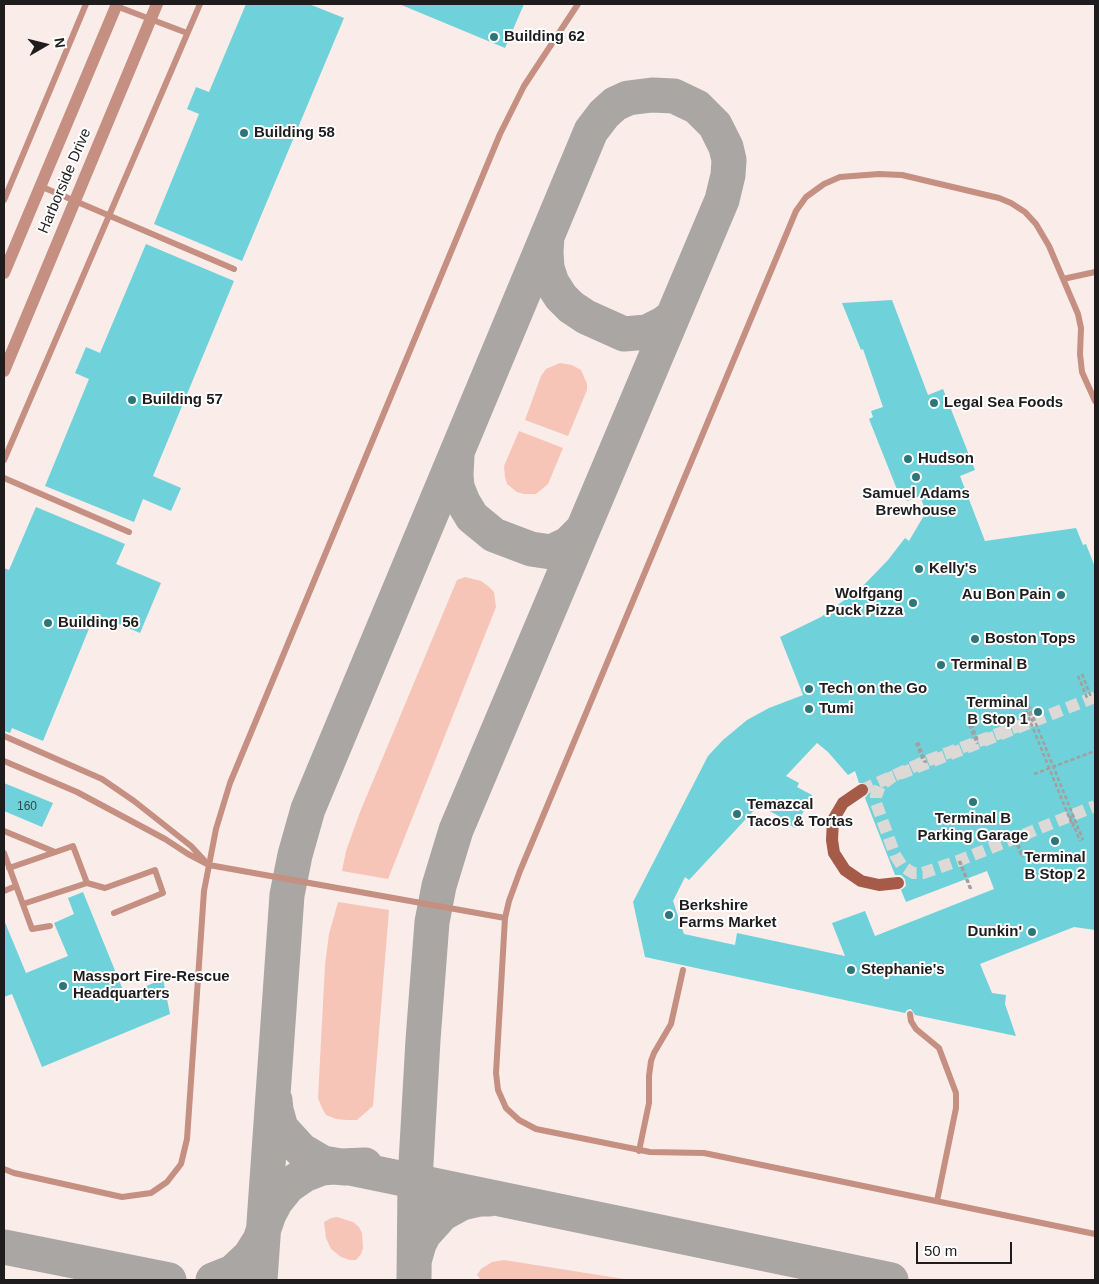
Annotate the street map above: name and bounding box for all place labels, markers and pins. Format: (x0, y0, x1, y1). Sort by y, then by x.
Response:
place label: Building 62 (504, 28, 585, 46)
marker: Building 62 (488, 31, 500, 43)
place label: Building 58 (254, 124, 335, 142)
marker: Building 58 (238, 127, 250, 139)
place label: Building 57 (142, 391, 223, 409)
marker: Building 57 (126, 394, 138, 406)
place label: Legal Sea Foods (944, 394, 1063, 412)
marker: Legal Sea Foods (928, 397, 940, 409)
place label: Hudson (918, 450, 974, 468)
marker: Hudson (902, 453, 914, 465)
marker: Samuel Adams Brewhouse (910, 471, 922, 483)
place label: Samuel Adams Brewhouse (862, 485, 970, 520)
place label: Kelly's (929, 560, 977, 578)
marker: Kelly's (913, 563, 925, 575)
place label: Wolfgang Puck Pizza (825, 585, 903, 620)
place label: Au Bon Pain (962, 586, 1051, 604)
marker: Au Bon Pain (1055, 589, 1067, 601)
marker: Wolfgang Puck Pizza (907, 597, 919, 609)
place label: Building 56 (58, 614, 139, 632)
marker: Building 56 (42, 617, 54, 629)
place label: Boston Tops (985, 630, 1076, 648)
marker: Boston Tops (969, 633, 981, 645)
place label: Terminal B (951, 656, 1027, 674)
marker: Terminal B (935, 659, 947, 671)
place label: Tech on the Go (819, 680, 927, 698)
marker: Tech on the Go (803, 683, 815, 695)
place label: Terminal B Stop 1 (967, 694, 1028, 729)
place label: Tumi (819, 700, 854, 718)
marker: Tumi (803, 703, 815, 715)
marker: Terminal B Stop 1 (1032, 706, 1044, 718)
place label: Temazcal Tacos & Tortas (747, 796, 853, 831)
marker: Terminal B Parking Garage (967, 796, 979, 808)
marker: Temazcal Tacos & Tortas (731, 808, 743, 820)
place label: Terminal B Parking Garage (918, 810, 1028, 845)
marker: Terminal B Stop 2 (1049, 835, 1061, 847)
place label: Terminal B Stop 2 (1024, 849, 1086, 884)
place label: Berkshire Farms Market (679, 897, 777, 932)
marker: Berkshire Farms Market (663, 909, 675, 921)
place label: Dunkin' (968, 923, 1022, 941)
marker: Dunkin' (1026, 926, 1038, 938)
place label: Stephanie's (861, 961, 945, 979)
marker: Stephanie's (845, 964, 857, 976)
place label: Massport Fire-Rescue Headquarters (73, 968, 230, 1003)
marker: Massport Fire-Rescue Headquarters (57, 980, 69, 992)

